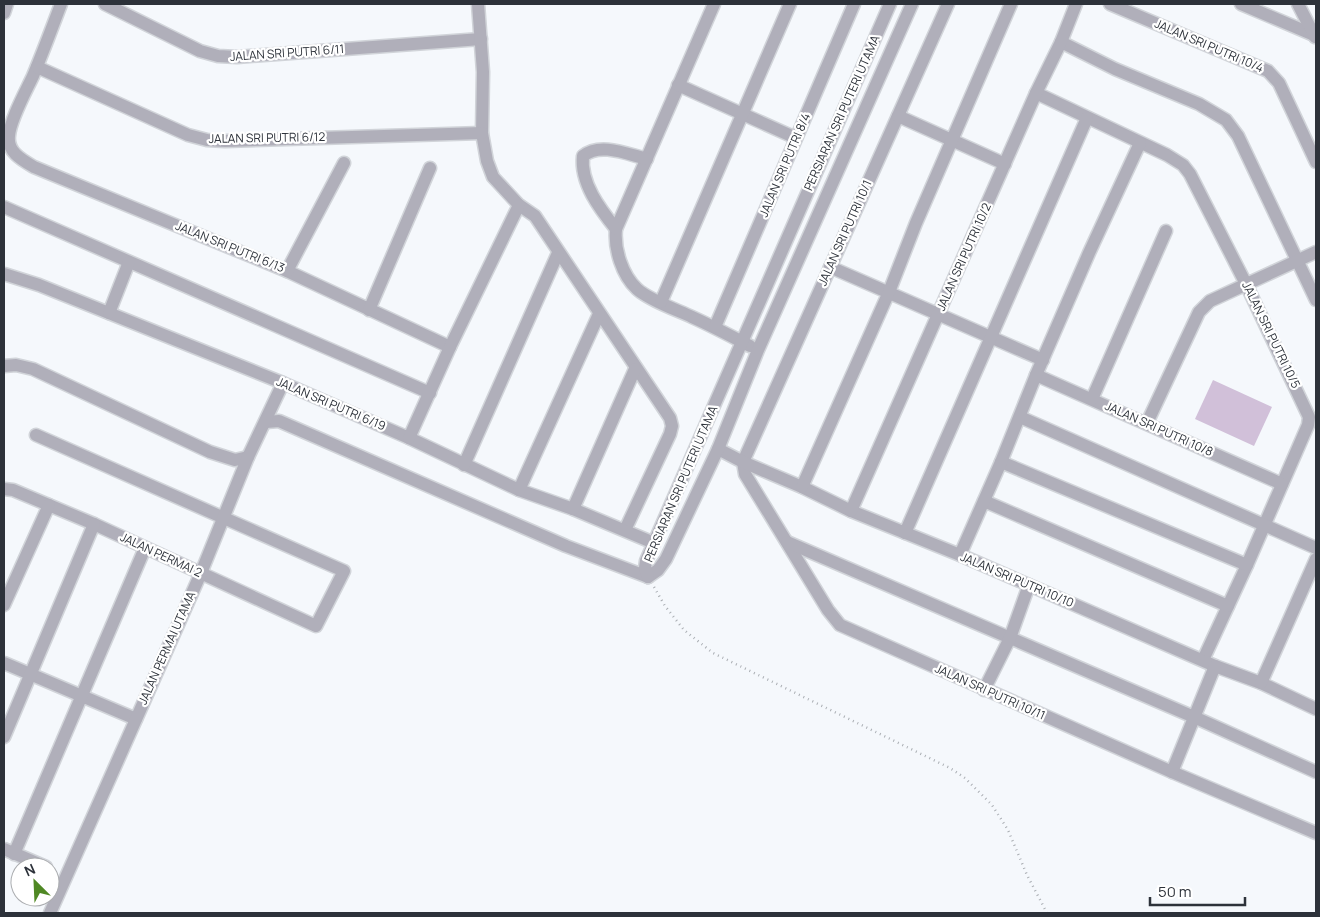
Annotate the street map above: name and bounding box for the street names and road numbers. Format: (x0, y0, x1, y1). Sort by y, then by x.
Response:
street label: JALAN SRI PUTRI 10/4 (1152, 15, 1266, 76)
street label: PERSIARAN SRI PUTERI UTAMA (800, 32, 884, 193)
street label: JALAN SRI PUTRI 6/11 (229, 40, 345, 65)
street label: JALAN SRI PUTRI 8/4 (755, 110, 814, 220)
street label: JALAN SRI PUTRI 6/12 (209, 128, 326, 147)
street label: JALAN SRI PUTRI 10/1 (814, 177, 876, 288)
street label: JALAN SRI PUTRI 10/2 (932, 200, 995, 313)
street label: JALAN SRI PUTRI 6/13 (173, 217, 287, 276)
street label: JALAN SRI PUTRI 10/5 (1238, 279, 1305, 391)
street label: JALAN SRI PUTRI 6/19 (274, 373, 388, 434)
street label: JALAN SRI PUTRI 10/8 (1102, 397, 1216, 460)
street label: PERSIARAN SRI PUTERI UTAMA (640, 403, 721, 565)
street label: JALAN PERMAI 2 (117, 528, 205, 581)
street label: JALAN SRI PUTRI 10/10 (958, 548, 1077, 611)
street label: JALAN PERMAI UTAMA (134, 588, 199, 707)
street label: JALAN SRI PUTRI 10/11 (932, 660, 1048, 724)

